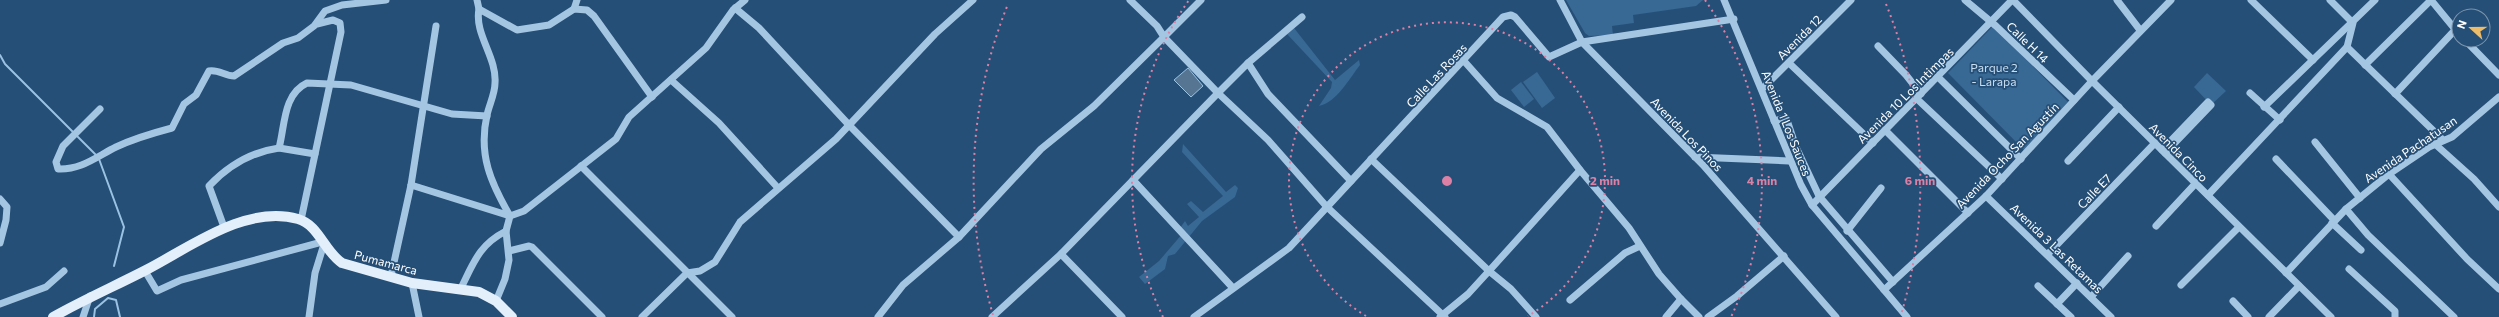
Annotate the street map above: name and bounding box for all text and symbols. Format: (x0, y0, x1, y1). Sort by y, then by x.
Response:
north arrow (2451, 8, 2491, 48)
street label: Avenida 12 (1774, 12, 1824, 62)
text: N (2454, 18, 2469, 30)
street label: Calle H 14 (2004, 19, 2052, 65)
street label: Calle Las Rosas (1403, 40, 1469, 110)
street label: Avenida 10 Los Intimpas (1854, 44, 1956, 146)
park label: Parque 2 - Larapa (1970, 60, 2018, 88)
street label: Avenida 1 Los Sauces (1759, 68, 1815, 178)
street label: Avenida Los Pinos (1648, 94, 1726, 174)
street label: Avenida Ocho San Agustín (1953, 99, 2061, 211)
street label: Avenida Pachatusan (2361, 113, 2459, 185)
street label: Avenida Cinco (2147, 120, 2211, 184)
street label: Calle E7 (2074, 171, 2114, 211)
text: 2 min (1590, 173, 1620, 187)
text: 4 min (1747, 173, 1777, 187)
text: 6 min (1905, 173, 1935, 187)
centre of rings (1440, 174, 1454, 188)
street label: Avenida 3 Las Retamas (2008, 200, 2106, 296)
street label: Pumamarca (353, 247, 419, 277)

